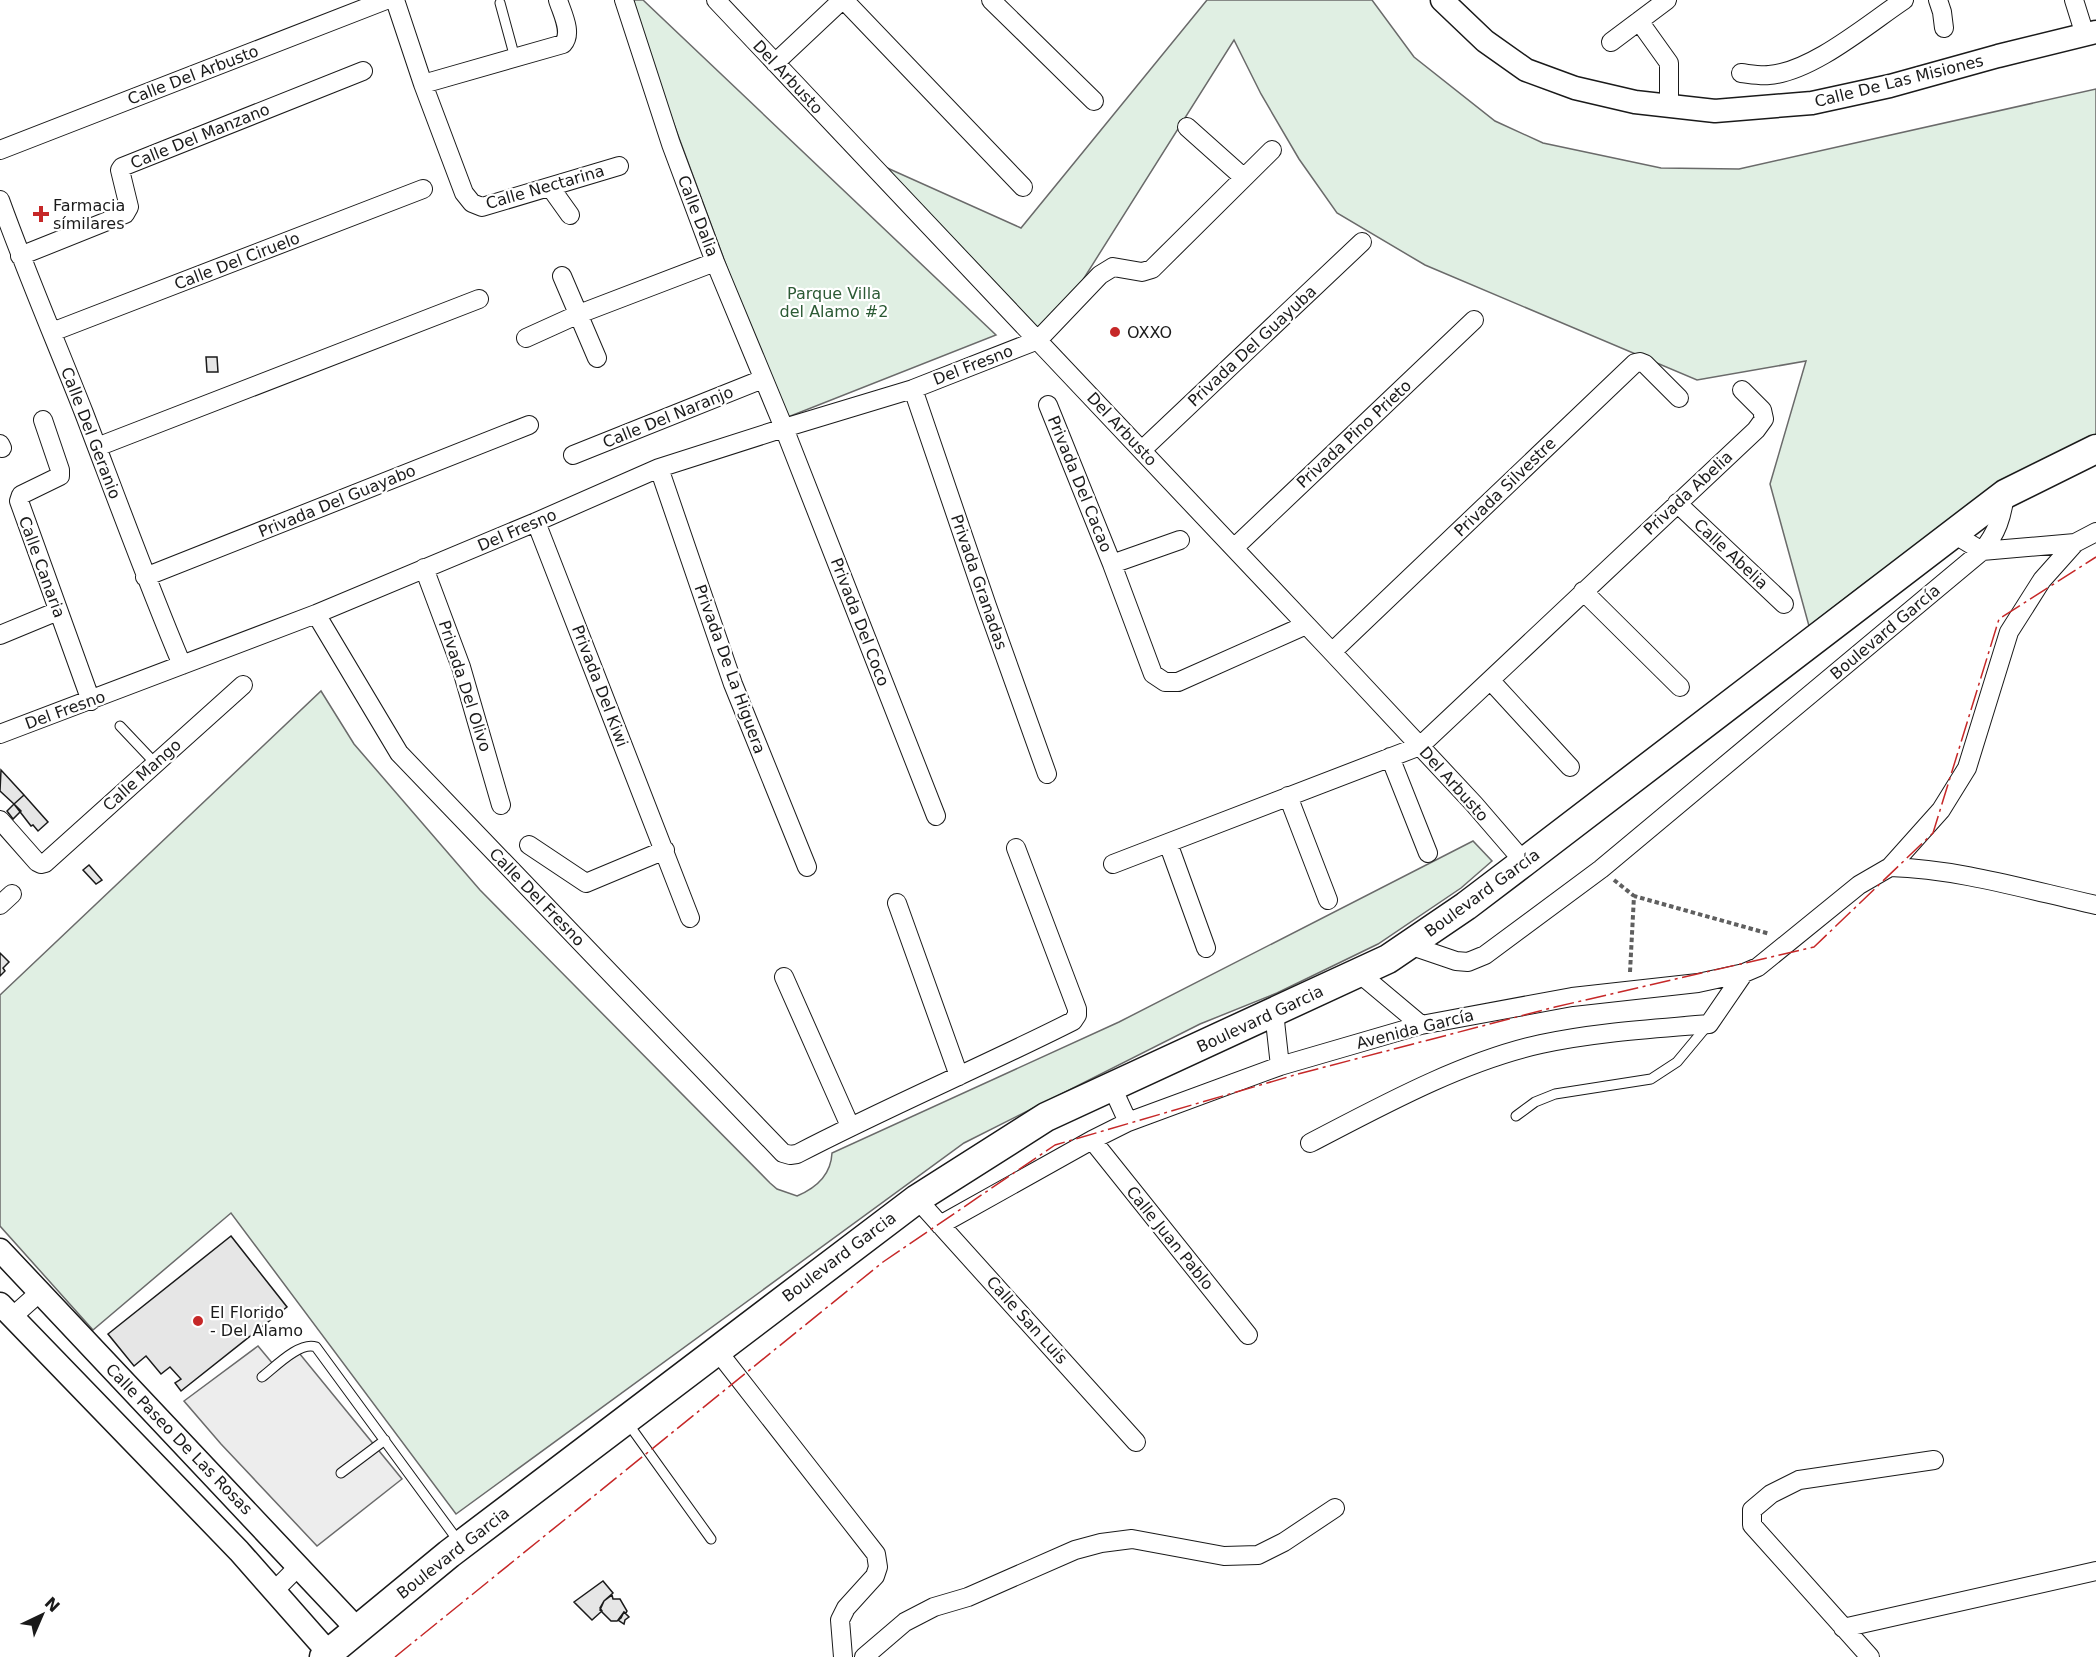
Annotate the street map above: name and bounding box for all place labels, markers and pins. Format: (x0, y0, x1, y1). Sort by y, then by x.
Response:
place label: Farmacia símilares (53, 196, 125, 233)
marker: Farmacia símilares (34, 207, 48, 221)
place label: OXXO (1127, 323, 1172, 342)
marker: OXXO (1108, 325, 1122, 339)
place label: El Florido - Del Alamo (210, 1303, 303, 1340)
marker: El Florido - Del Alamo (191, 1314, 205, 1328)

